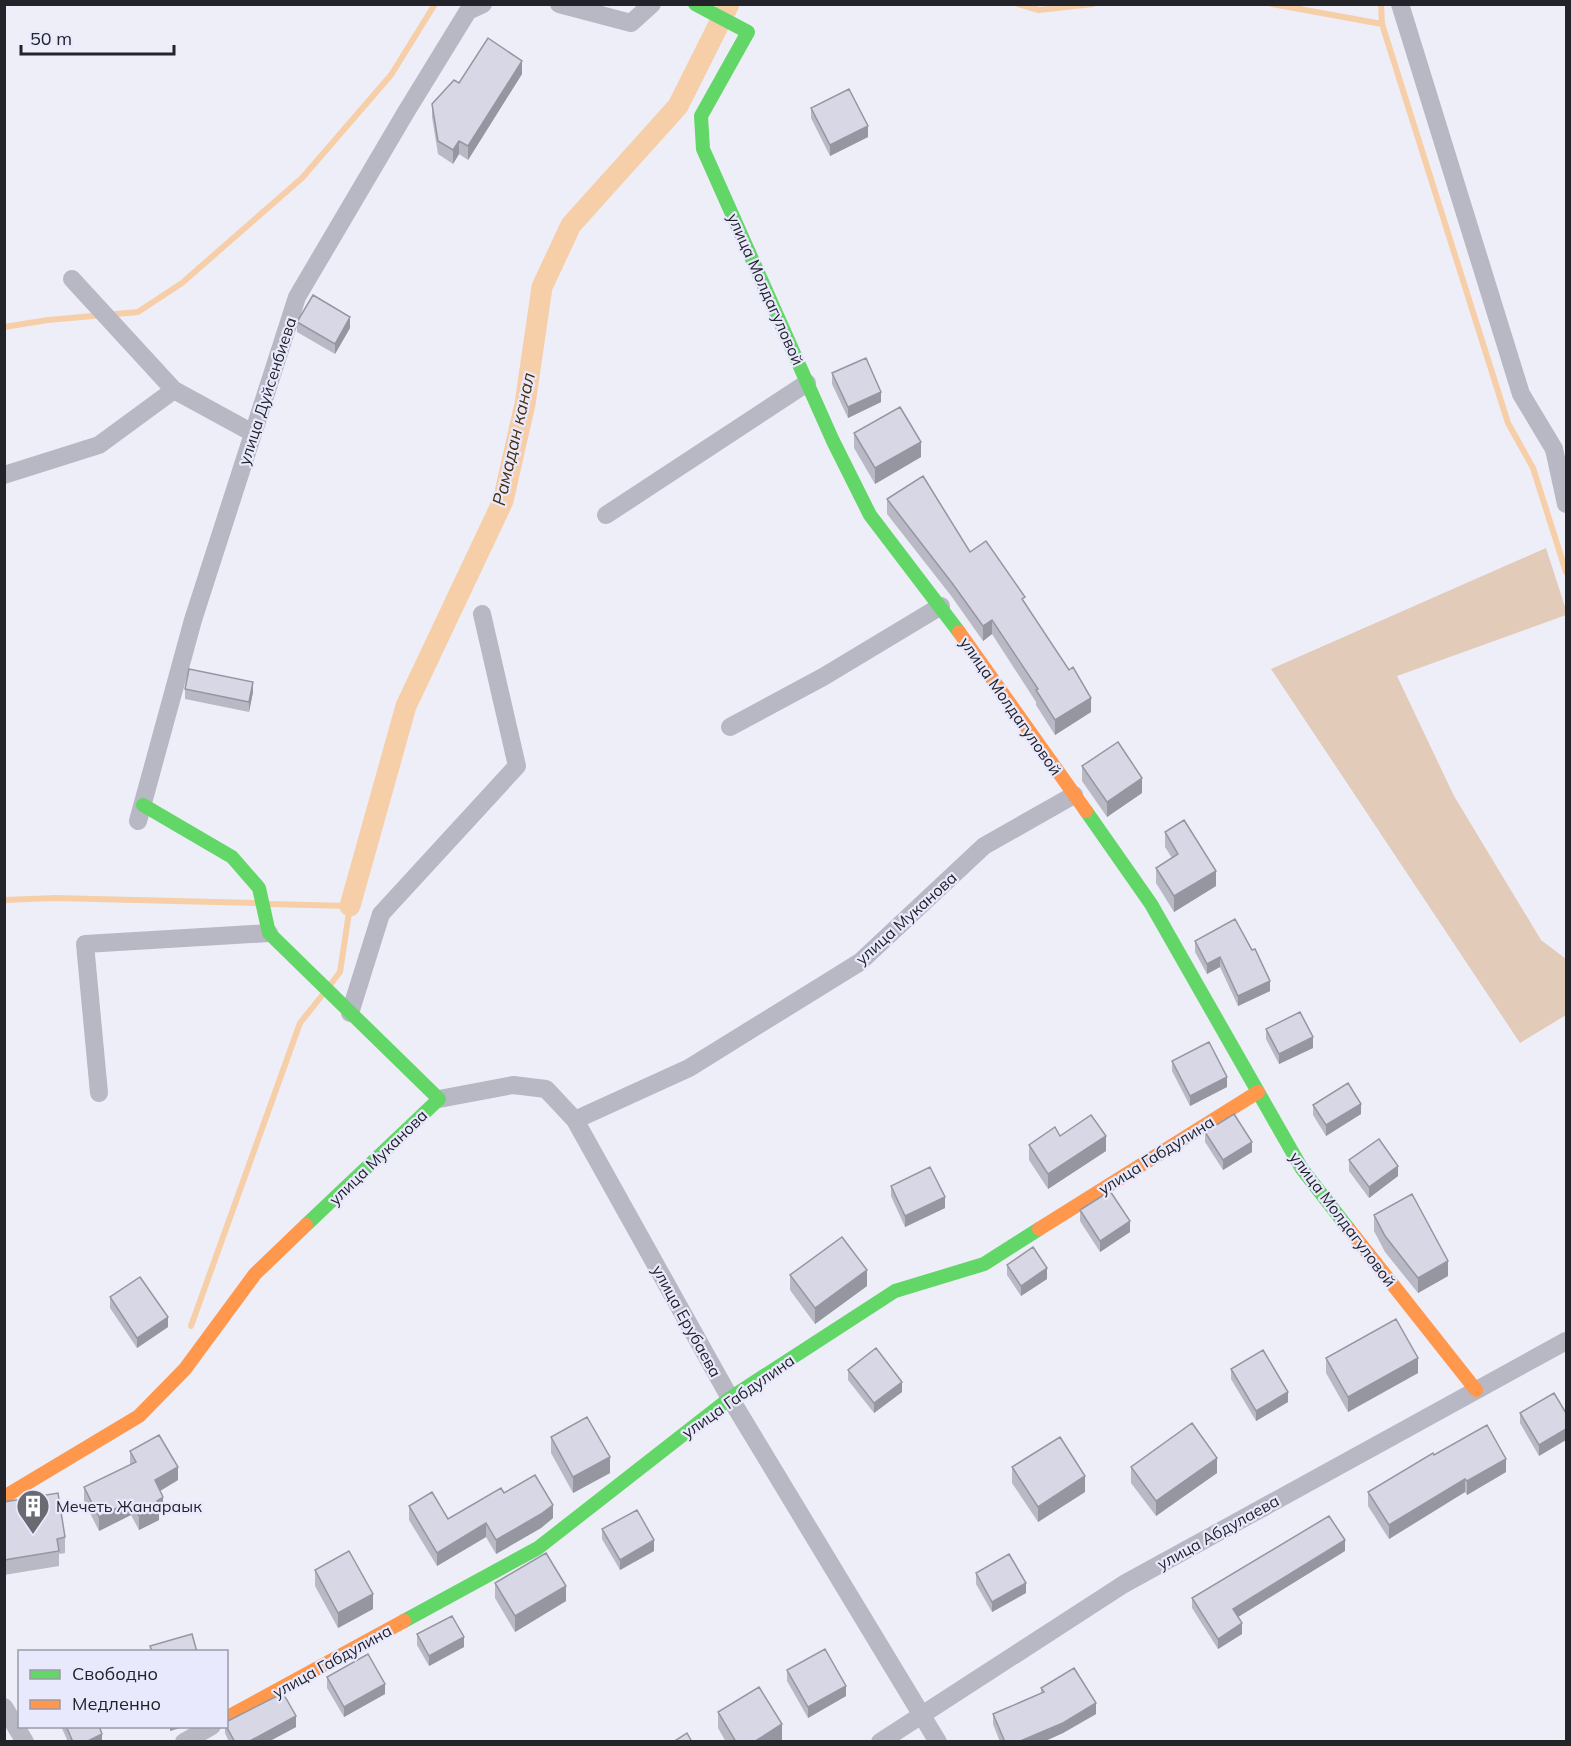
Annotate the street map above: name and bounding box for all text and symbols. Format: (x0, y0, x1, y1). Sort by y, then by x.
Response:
scale bar (21, 18, 174, 56)
text: 50 m (30, 27, 72, 50)
street label: улица Молдагуловой (723, 210, 809, 368)
street label: улица Дуйсенбиева (234, 314, 300, 468)
water label: Рамадан канал (487, 370, 540, 508)
street label: улица Молдагуловой (956, 633, 1066, 779)
street label: улица Муканова (851, 867, 961, 969)
street label: улица Муканова (325, 1105, 431, 1209)
street label: улица Габдулина (1094, 1111, 1218, 1199)
street label: улица Молдагуловой (1286, 1147, 1400, 1291)
street label: улица Ерубаева (648, 1261, 726, 1381)
street label: улица Габдулина (678, 1350, 798, 1442)
building icon: Мечеть Жанараык (15, 1488, 51, 1535)
street label: улица Абдулаева (1154, 1490, 1282, 1574)
place label: Мечеть Жанараык (56, 1496, 202, 1516)
street label: улица Габдулина (269, 1620, 395, 1702)
legend (18, 1650, 228, 1728)
text: Свободно (72, 1662, 158, 1685)
text: Медленно (72, 1692, 161, 1715)

